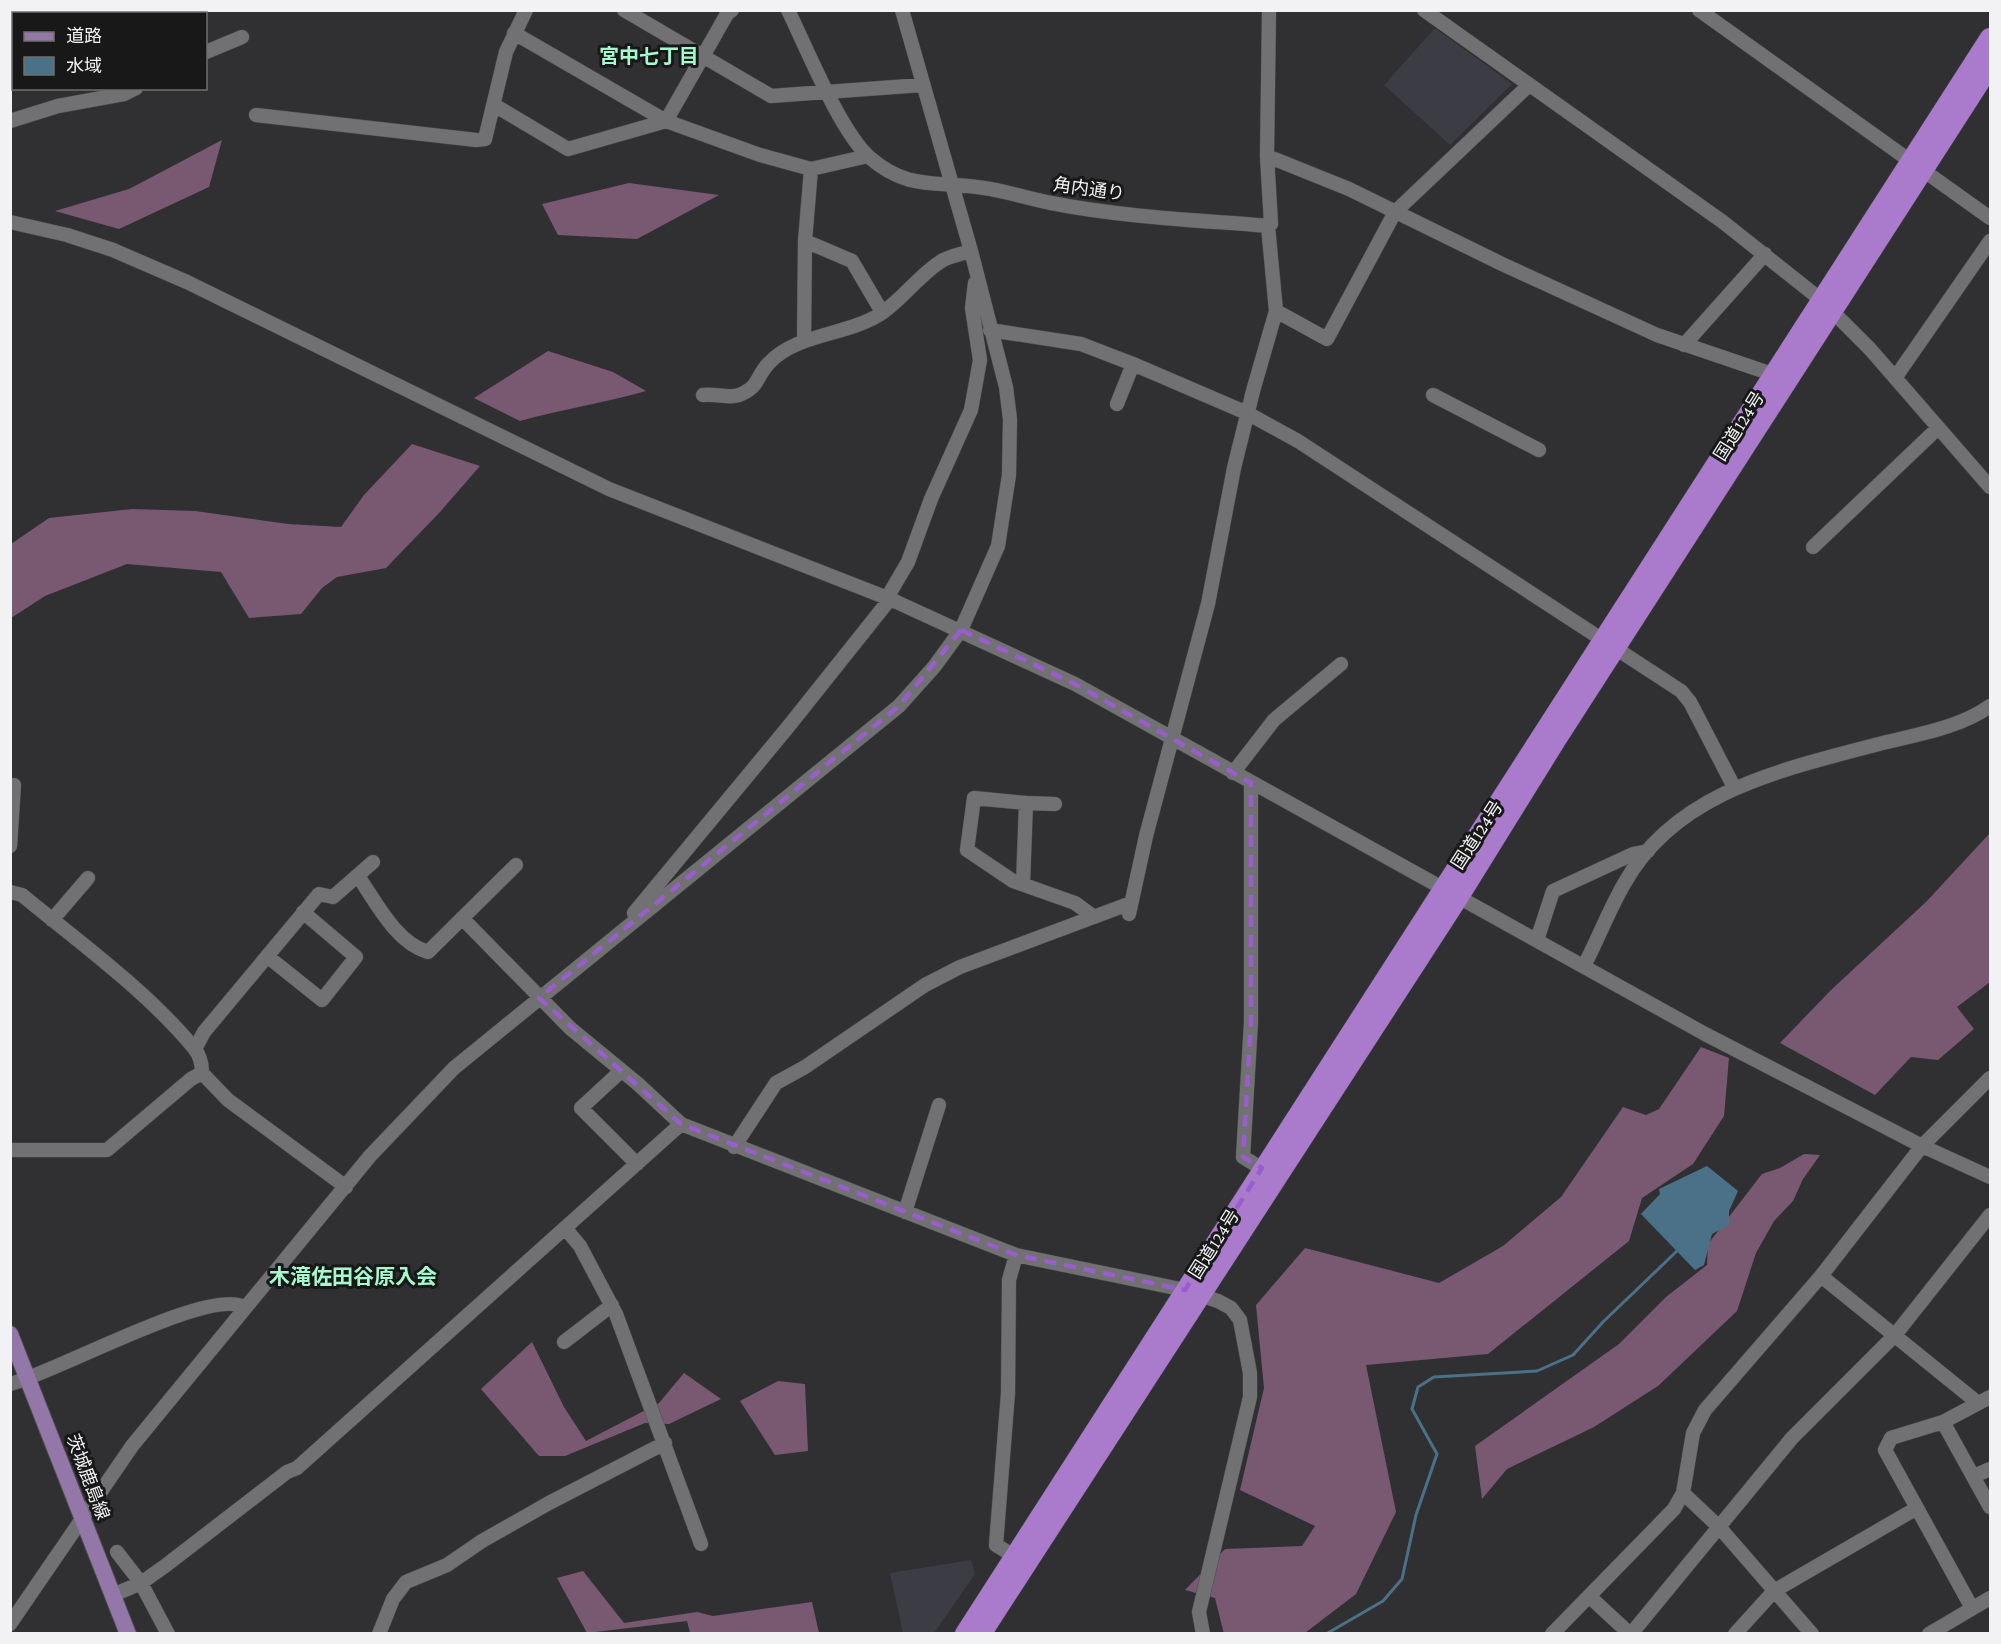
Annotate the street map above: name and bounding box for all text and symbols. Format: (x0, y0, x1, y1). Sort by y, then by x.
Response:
legend (12, 12, 207, 90)
text: 道路 (66, 26, 102, 46)
district label: 宮中七丁目 (599, 45, 699, 67)
text: 水域 (66, 56, 102, 76)
street label: 角内通り (1052, 174, 1126, 204)
street label: 国道124号 (1710, 388, 1768, 464)
street label: 国道124号 (1447, 797, 1507, 873)
street label: 国道124号 (1185, 1206, 1243, 1282)
district label: 木滝佐田谷原入会 (269, 1265, 437, 1289)
street label: 茨城鹿島線 (63, 1431, 113, 1523)

